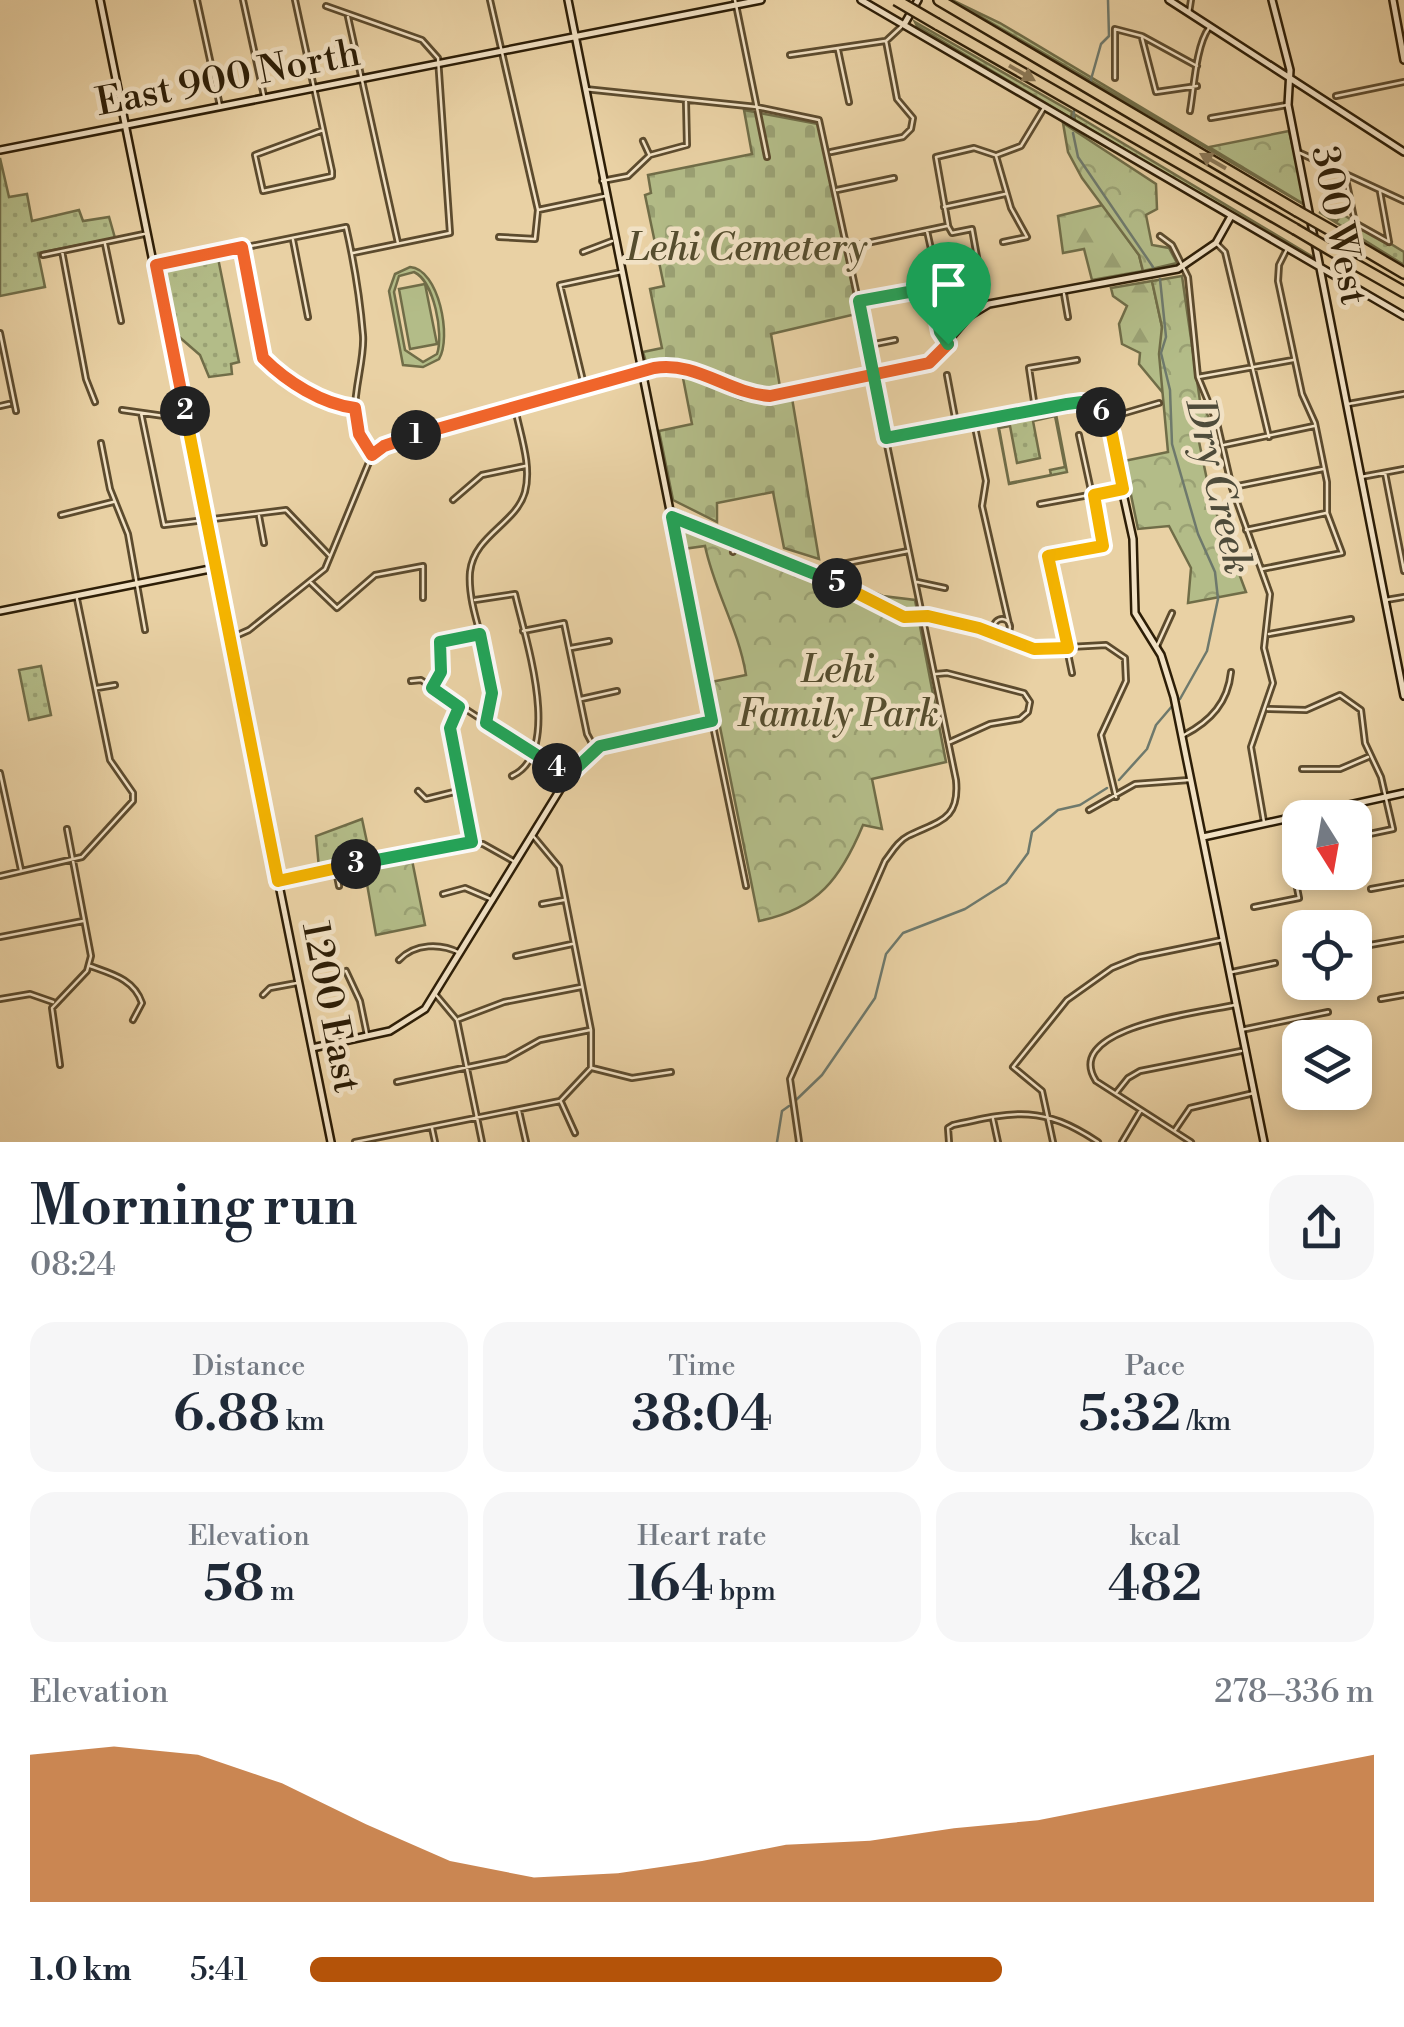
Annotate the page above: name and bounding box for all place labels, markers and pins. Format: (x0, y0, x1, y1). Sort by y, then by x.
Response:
pin (906, 242, 991, 345)
pin: 2 (160, 386, 210, 436)
pin: 6 (1076, 387, 1126, 437)
pin: 1 (391, 410, 441, 460)
pin: 5 (812, 558, 862, 608)
pin: 4 (532, 743, 582, 793)
pin: 3 (331, 839, 381, 889)

